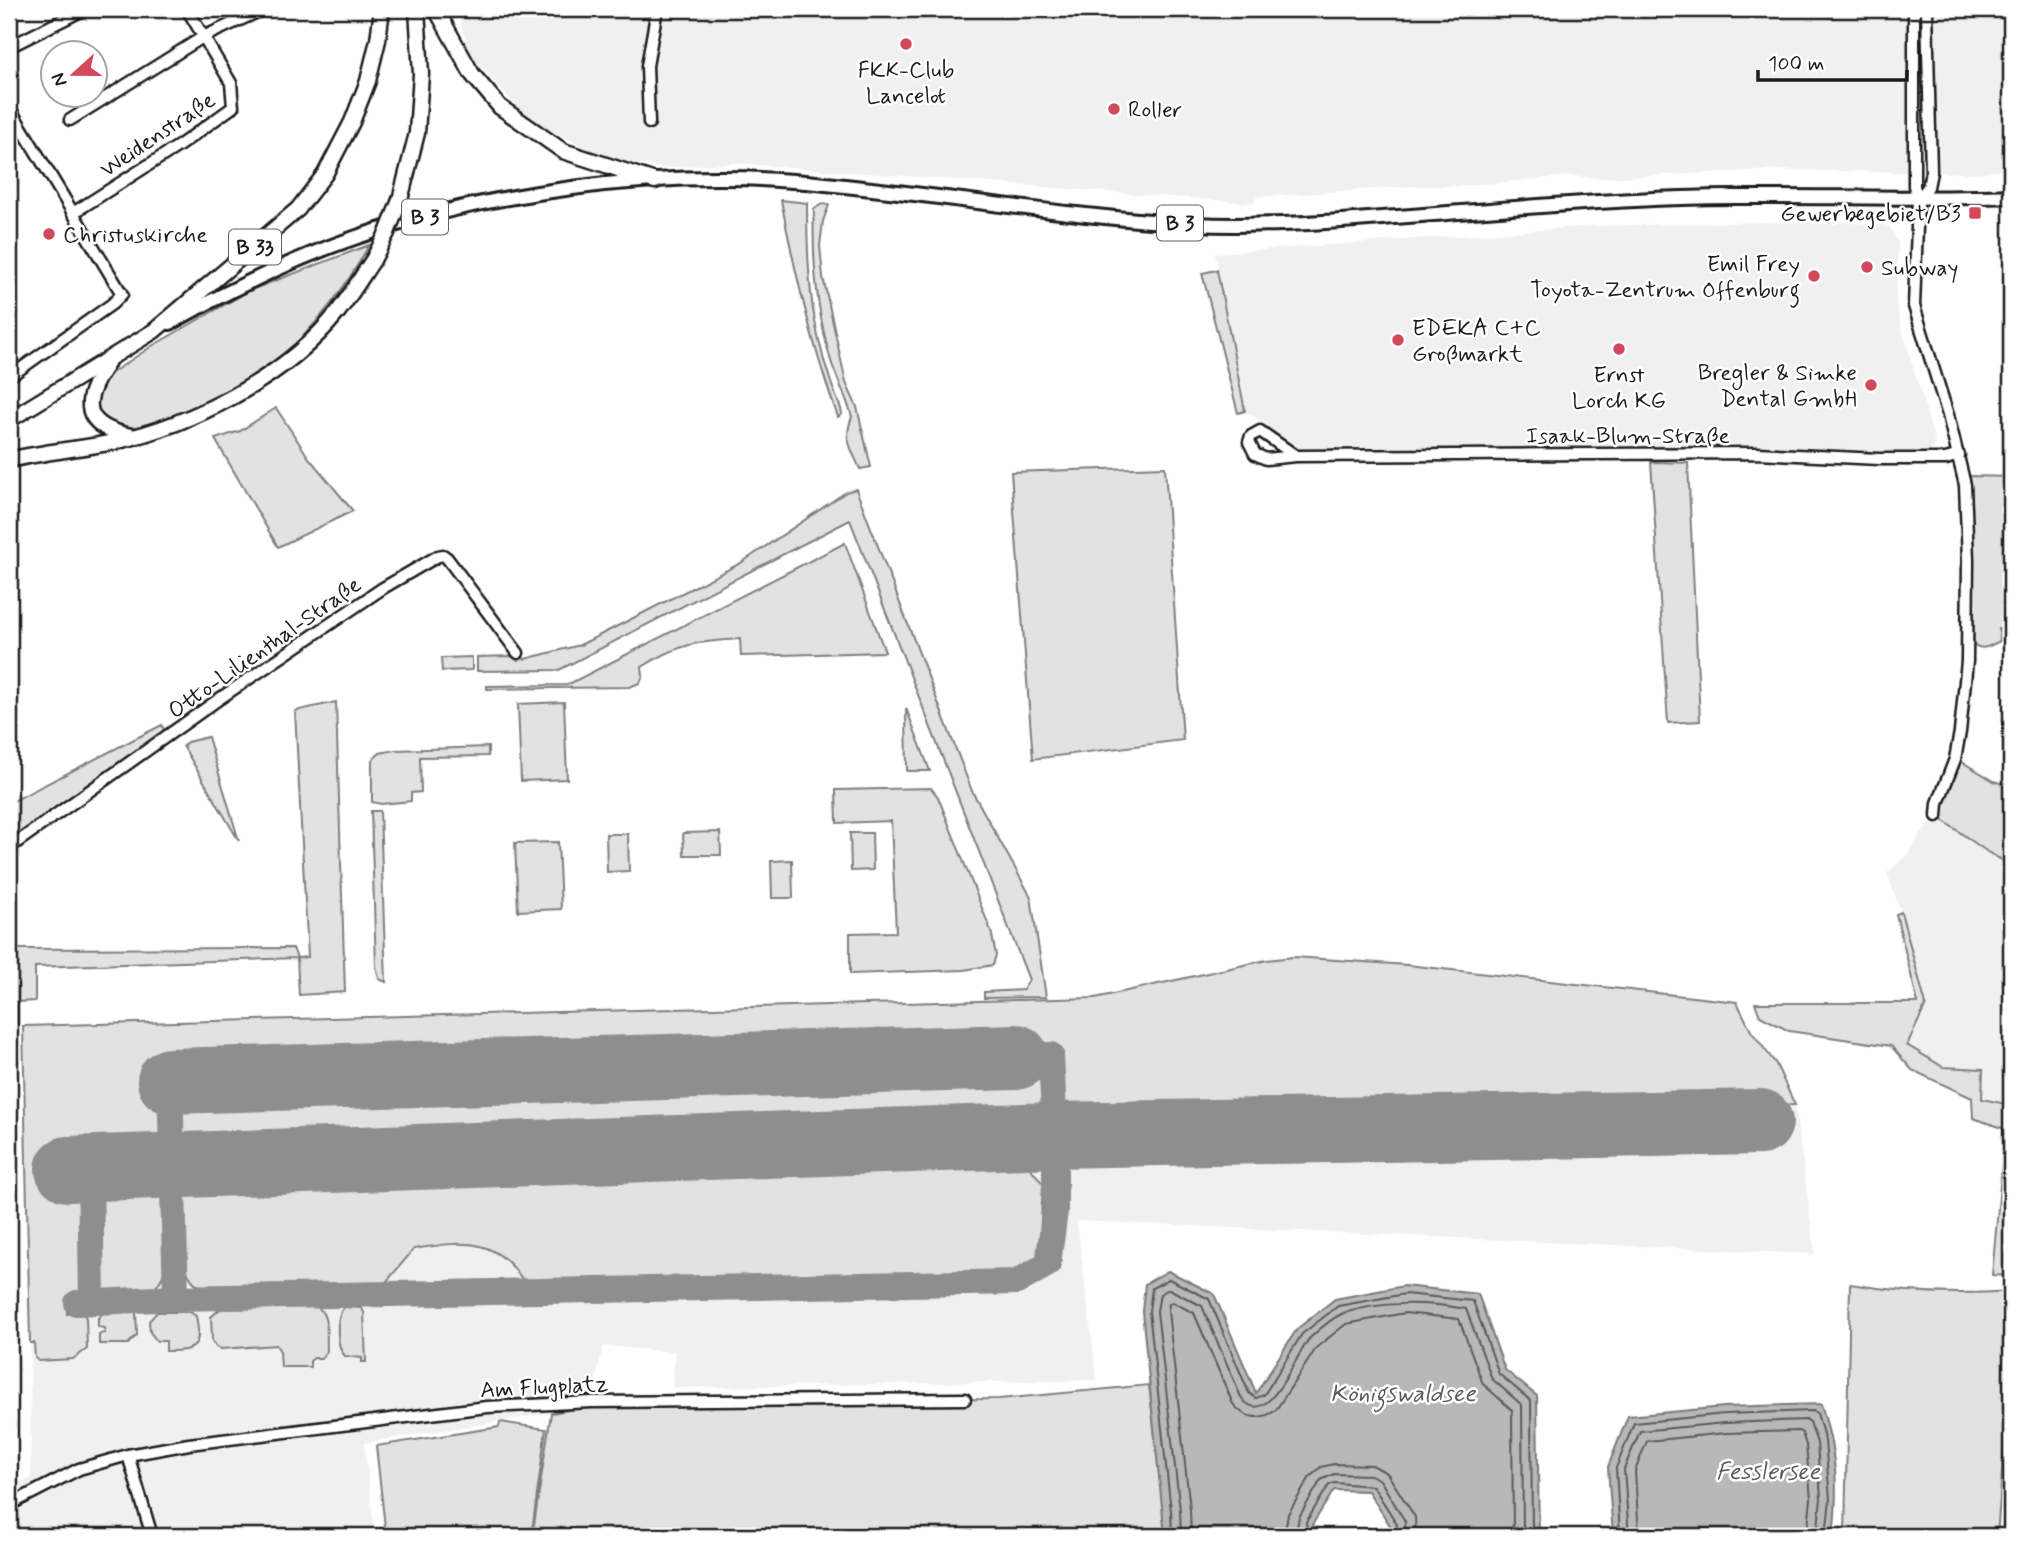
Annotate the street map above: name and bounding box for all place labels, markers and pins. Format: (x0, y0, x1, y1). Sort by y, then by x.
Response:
marker: FKK-Club Lancelot (898, 36, 914, 52)
place label: FKK-Club Lancelot (858, 56, 954, 112)
place label: Roller (1128, 96, 1183, 126)
marker: Roller (1106, 101, 1122, 117)
place label: Gewerbegebiet/B3 (1780, 200, 1961, 230)
marker: Gewerbegebiet/B3 (1967, 205, 1983, 221)
place label: Christuskirche (63, 221, 208, 251)
marker: Christuskirche (41, 226, 57, 242)
place label: Emil Frey Toyota-Zentrum Offenburg (1530, 250, 1800, 308)
place label: Subway (1881, 254, 1958, 284)
marker: Subway (1859, 259, 1875, 275)
marker: Emil Frey Toyota-Zentrum Offenburg (1806, 268, 1822, 284)
place label: EDEKA C+C Großmarkt (1412, 314, 1541, 370)
marker: EDEKA C+C Großmarkt (1390, 332, 1406, 348)
marker: Ernst Lorch KG (1611, 341, 1627, 357)
place label: Bregler & Simke Dental GmbH (1698, 359, 1857, 415)
place label: Ernst Lorch KG (1572, 361, 1666, 417)
marker: Bregler & Simke Dental GmbH (1863, 377, 1879, 393)

